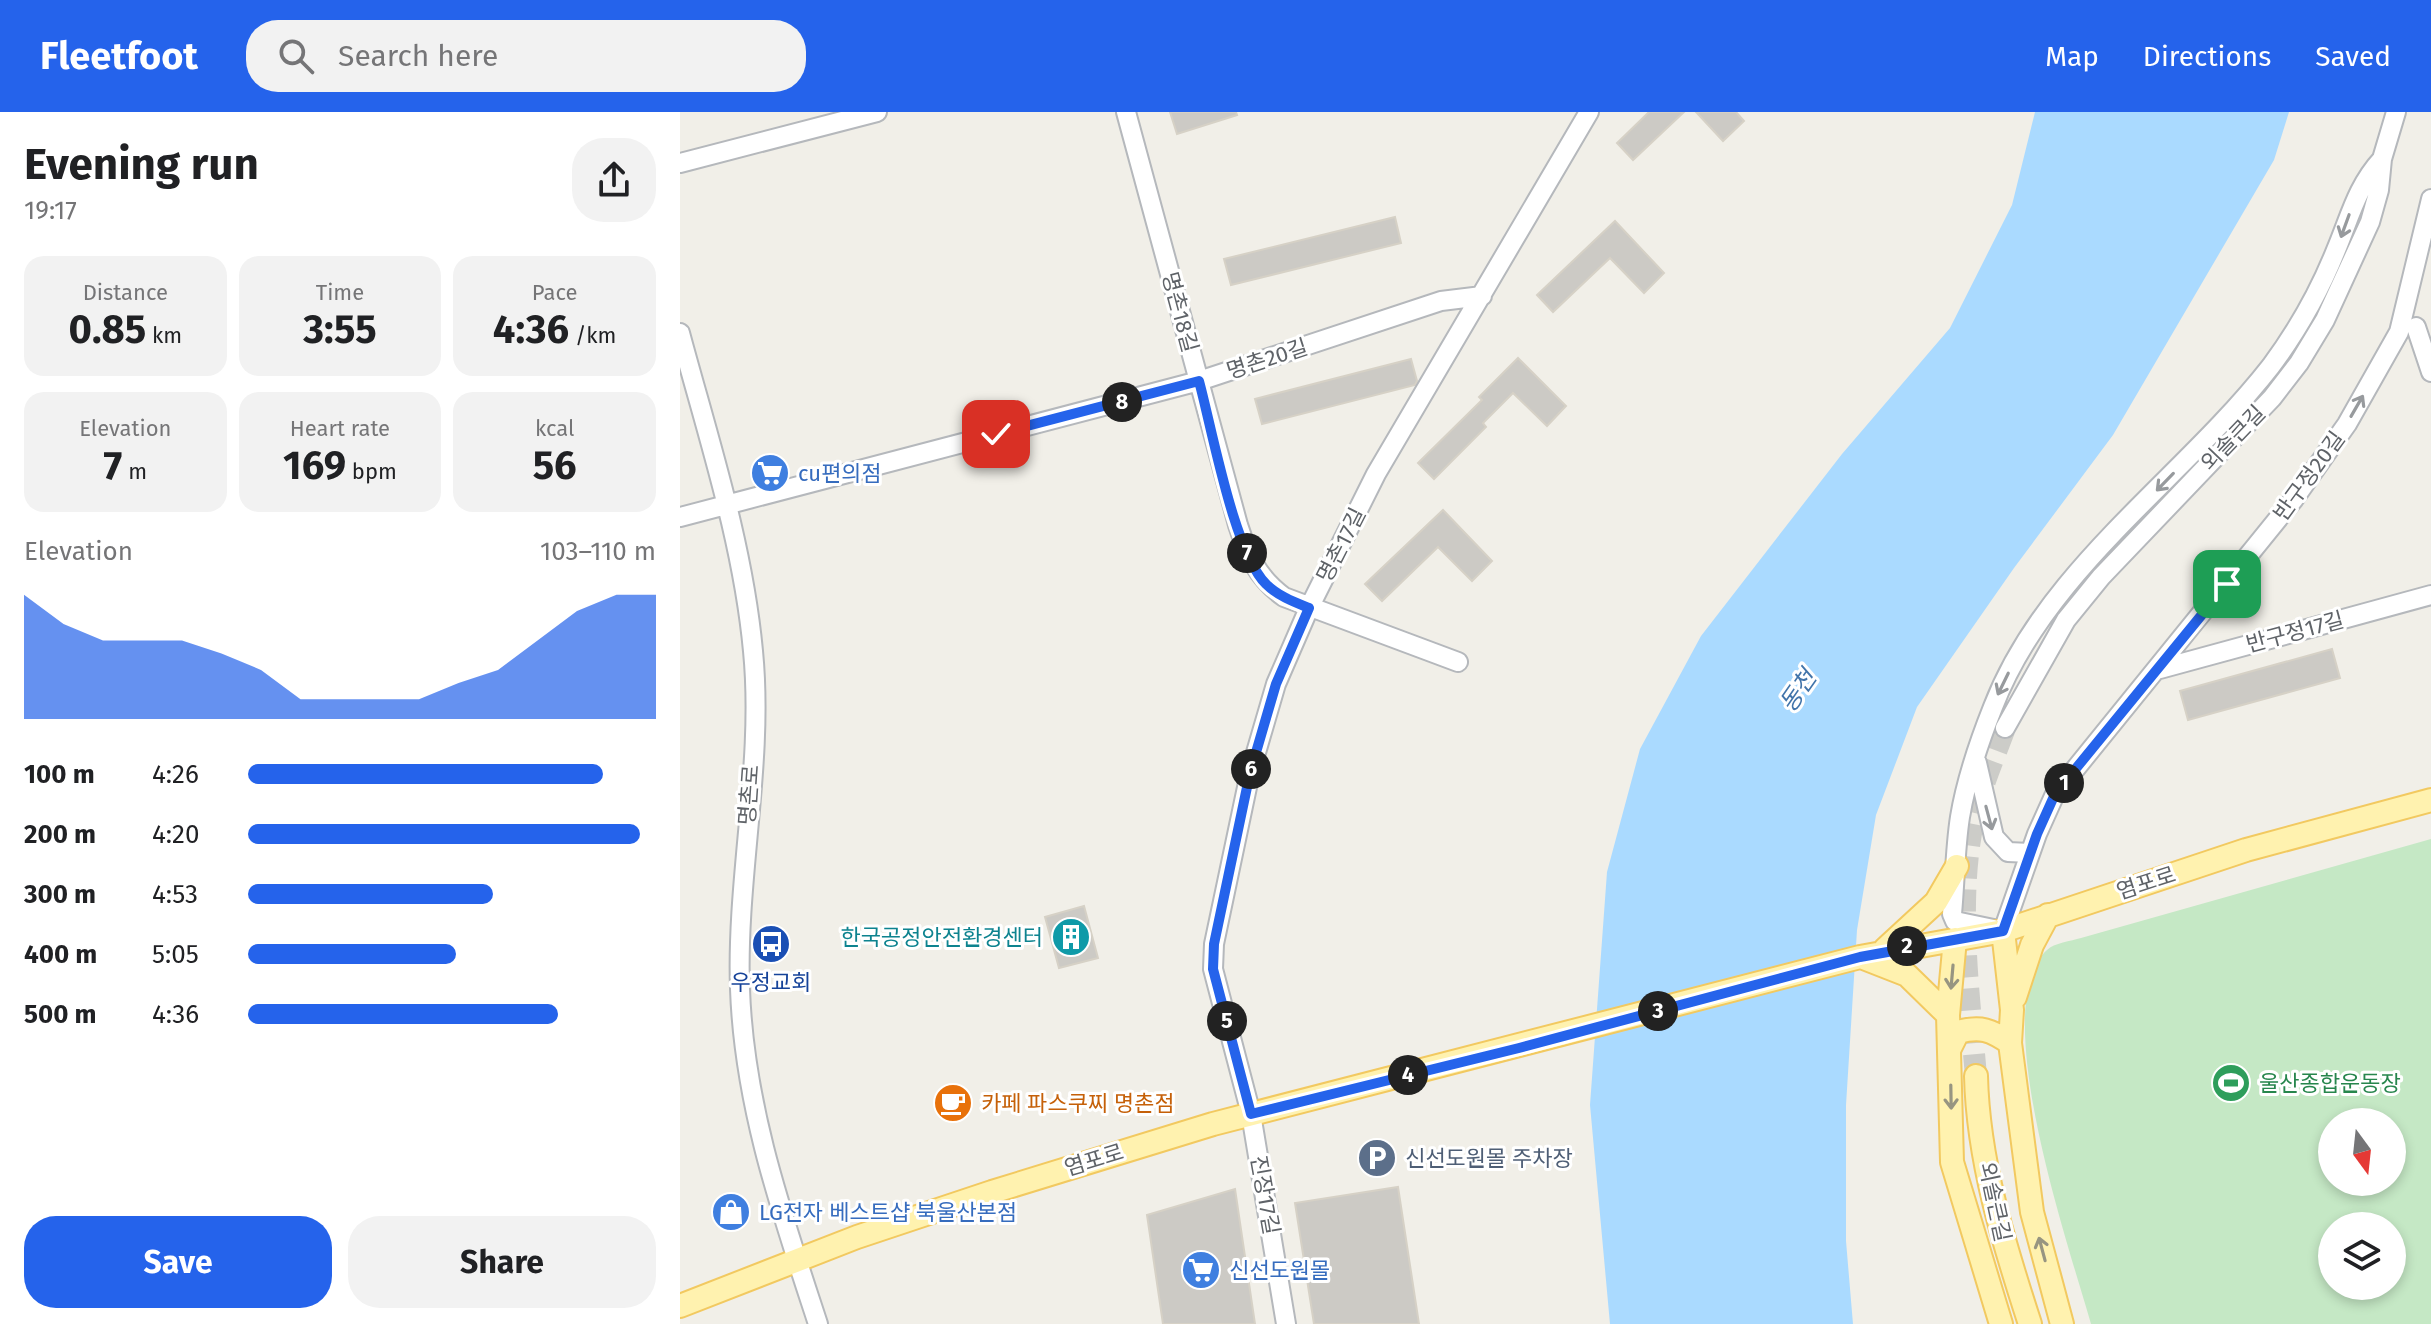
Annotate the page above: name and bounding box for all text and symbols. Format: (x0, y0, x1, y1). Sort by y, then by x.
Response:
search box (246, 20, 806, 92)
text: Fleetfoot (40, 33, 198, 79)
icon: search (274, 34, 318, 78)
text: Search here (338, 38, 498, 74)
text: Map (2045, 40, 2099, 73)
text: Directions (2143, 40, 2271, 73)
text: Saved (2315, 40, 2391, 73)
text: Evening run (24, 138, 259, 191)
button: share (572, 138, 656, 222)
text: 19:17 (24, 195, 77, 226)
one-way arrow (2337, 214, 2351, 238)
street label: 명촌18길 (1156, 269, 1204, 355)
text: Distance (83, 279, 168, 306)
text: Time (316, 279, 364, 306)
text: Pace (532, 279, 577, 306)
text: 0.85 (69, 306, 146, 354)
text: 3:55 (303, 306, 377, 354)
text: 4:36 (493, 306, 569, 354)
text: km (146, 322, 182, 349)
text: /km (569, 322, 616, 349)
street label: 명촌20길 (1223, 333, 1311, 385)
pin: 8 (1102, 382, 1142, 422)
text: 8 (1116, 388, 1128, 415)
one-way arrow (2349, 395, 2365, 418)
pin (962, 400, 1030, 468)
street label: 외솔큰길 (2195, 400, 2271, 476)
icon: check (974, 412, 1018, 456)
text: Elevation (79, 415, 171, 442)
text: Heart rate (290, 415, 390, 442)
text: kcal (535, 415, 574, 442)
street label: 반구정20길 (2267, 426, 2351, 526)
text: 7 (104, 442, 122, 490)
text: 169 (283, 442, 346, 490)
text: 56 (533, 442, 577, 490)
supermarket icon: cu편의점 (749, 452, 791, 494)
text: m (122, 458, 147, 485)
text: bpm (346, 458, 397, 485)
place label: cu편의점 (798, 460, 882, 487)
one-way arrow (2155, 472, 2174, 492)
street label: 명촌17길 (1311, 503, 1371, 587)
pin: 7 (1227, 533, 1267, 573)
text: Elevation (24, 536, 133, 567)
text: 103–110 m (540, 536, 656, 567)
text: 7 (1242, 539, 1252, 566)
pin (2193, 550, 2261, 618)
icon: arrive (2205, 562, 2249, 606)
street label: 반구정17길 (2243, 606, 2347, 658)
water label: 동천 (1774, 662, 1824, 717)
one-way arrow (1995, 672, 2011, 696)
pin: 6 (1231, 749, 1271, 789)
text: 6 (1245, 755, 1257, 782)
text: 100 m (24, 759, 95, 790)
text: 4:26 (152, 759, 199, 790)
pin: 1 (2044, 763, 2084, 803)
street label: 명촌로 (733, 764, 765, 826)
text: 1 (2059, 769, 2069, 796)
one-way arrow (1983, 805, 1997, 830)
text: 200 m (24, 819, 96, 850)
text: 4:20 (152, 819, 199, 850)
street label: 염포로 (2113, 861, 2179, 905)
text: 300 m (24, 879, 96, 910)
text: 4:53 (152, 879, 198, 910)
building icon: 한국공정안전환경센터 (1050, 916, 1092, 958)
bus stop icon: 우정교회 (750, 923, 792, 965)
place label: 한국공정안전환경센터 (841, 924, 1043, 951)
pin: 2 (1887, 926, 1927, 966)
text: 2 (1901, 932, 1913, 959)
text: 400 m (24, 939, 97, 970)
text: 5:05 (152, 939, 199, 970)
one-way arrow (1944, 963, 1959, 990)
place label: 우정교회 (731, 969, 811, 996)
pin: 3 (1638, 991, 1678, 1031)
text: 3 (1652, 997, 1664, 1024)
text: 500 m (24, 999, 97, 1030)
text: 4:36 (152, 999, 199, 1030)
pin: 5 (1207, 1001, 1247, 1041)
text: 5 (1221, 1007, 1233, 1034)
pin: 4 (1388, 1055, 1428, 1095)
text: 4 (1402, 1061, 1414, 1088)
sports icon: 울산종합운동장 (2210, 1062, 2252, 1104)
place label: 울산종합운동장 (2259, 1070, 2401, 1097)
cafe icon: 카페 파스쿠찌 명촌점 (932, 1082, 974, 1124)
one-way arrow (1943, 1083, 1958, 1110)
place label: 카페 파스쿠찌 명촌점 (981, 1090, 1175, 1117)
north arrow (2318, 1108, 2406, 1196)
map controls (2318, 1108, 2406, 1300)
parking icon: 신선도원몰 주차장 (1356, 1137, 1398, 1179)
street label: 염포로 (1061, 1138, 1127, 1182)
place label: 신선도원몰 주차장 (1405, 1145, 1573, 1172)
street label: 진장17길 (1245, 1153, 1285, 1237)
street label: 외솔큰길 (1973, 1160, 2017, 1244)
shop icon: LG전자 베스트샵 북울산본점 (710, 1191, 752, 1233)
place label: LG전자 베스트샵 북울산본점 (759, 1199, 1017, 1226)
button: layers (2318, 1212, 2406, 1300)
button: Save (24, 1216, 332, 1308)
button: Share (348, 1216, 656, 1308)
one-way arrow (2033, 1236, 2048, 1262)
supermarket icon: 신선도원몰 (1180, 1249, 1222, 1291)
place label: 신선도원몰 (1229, 1257, 1330, 1284)

